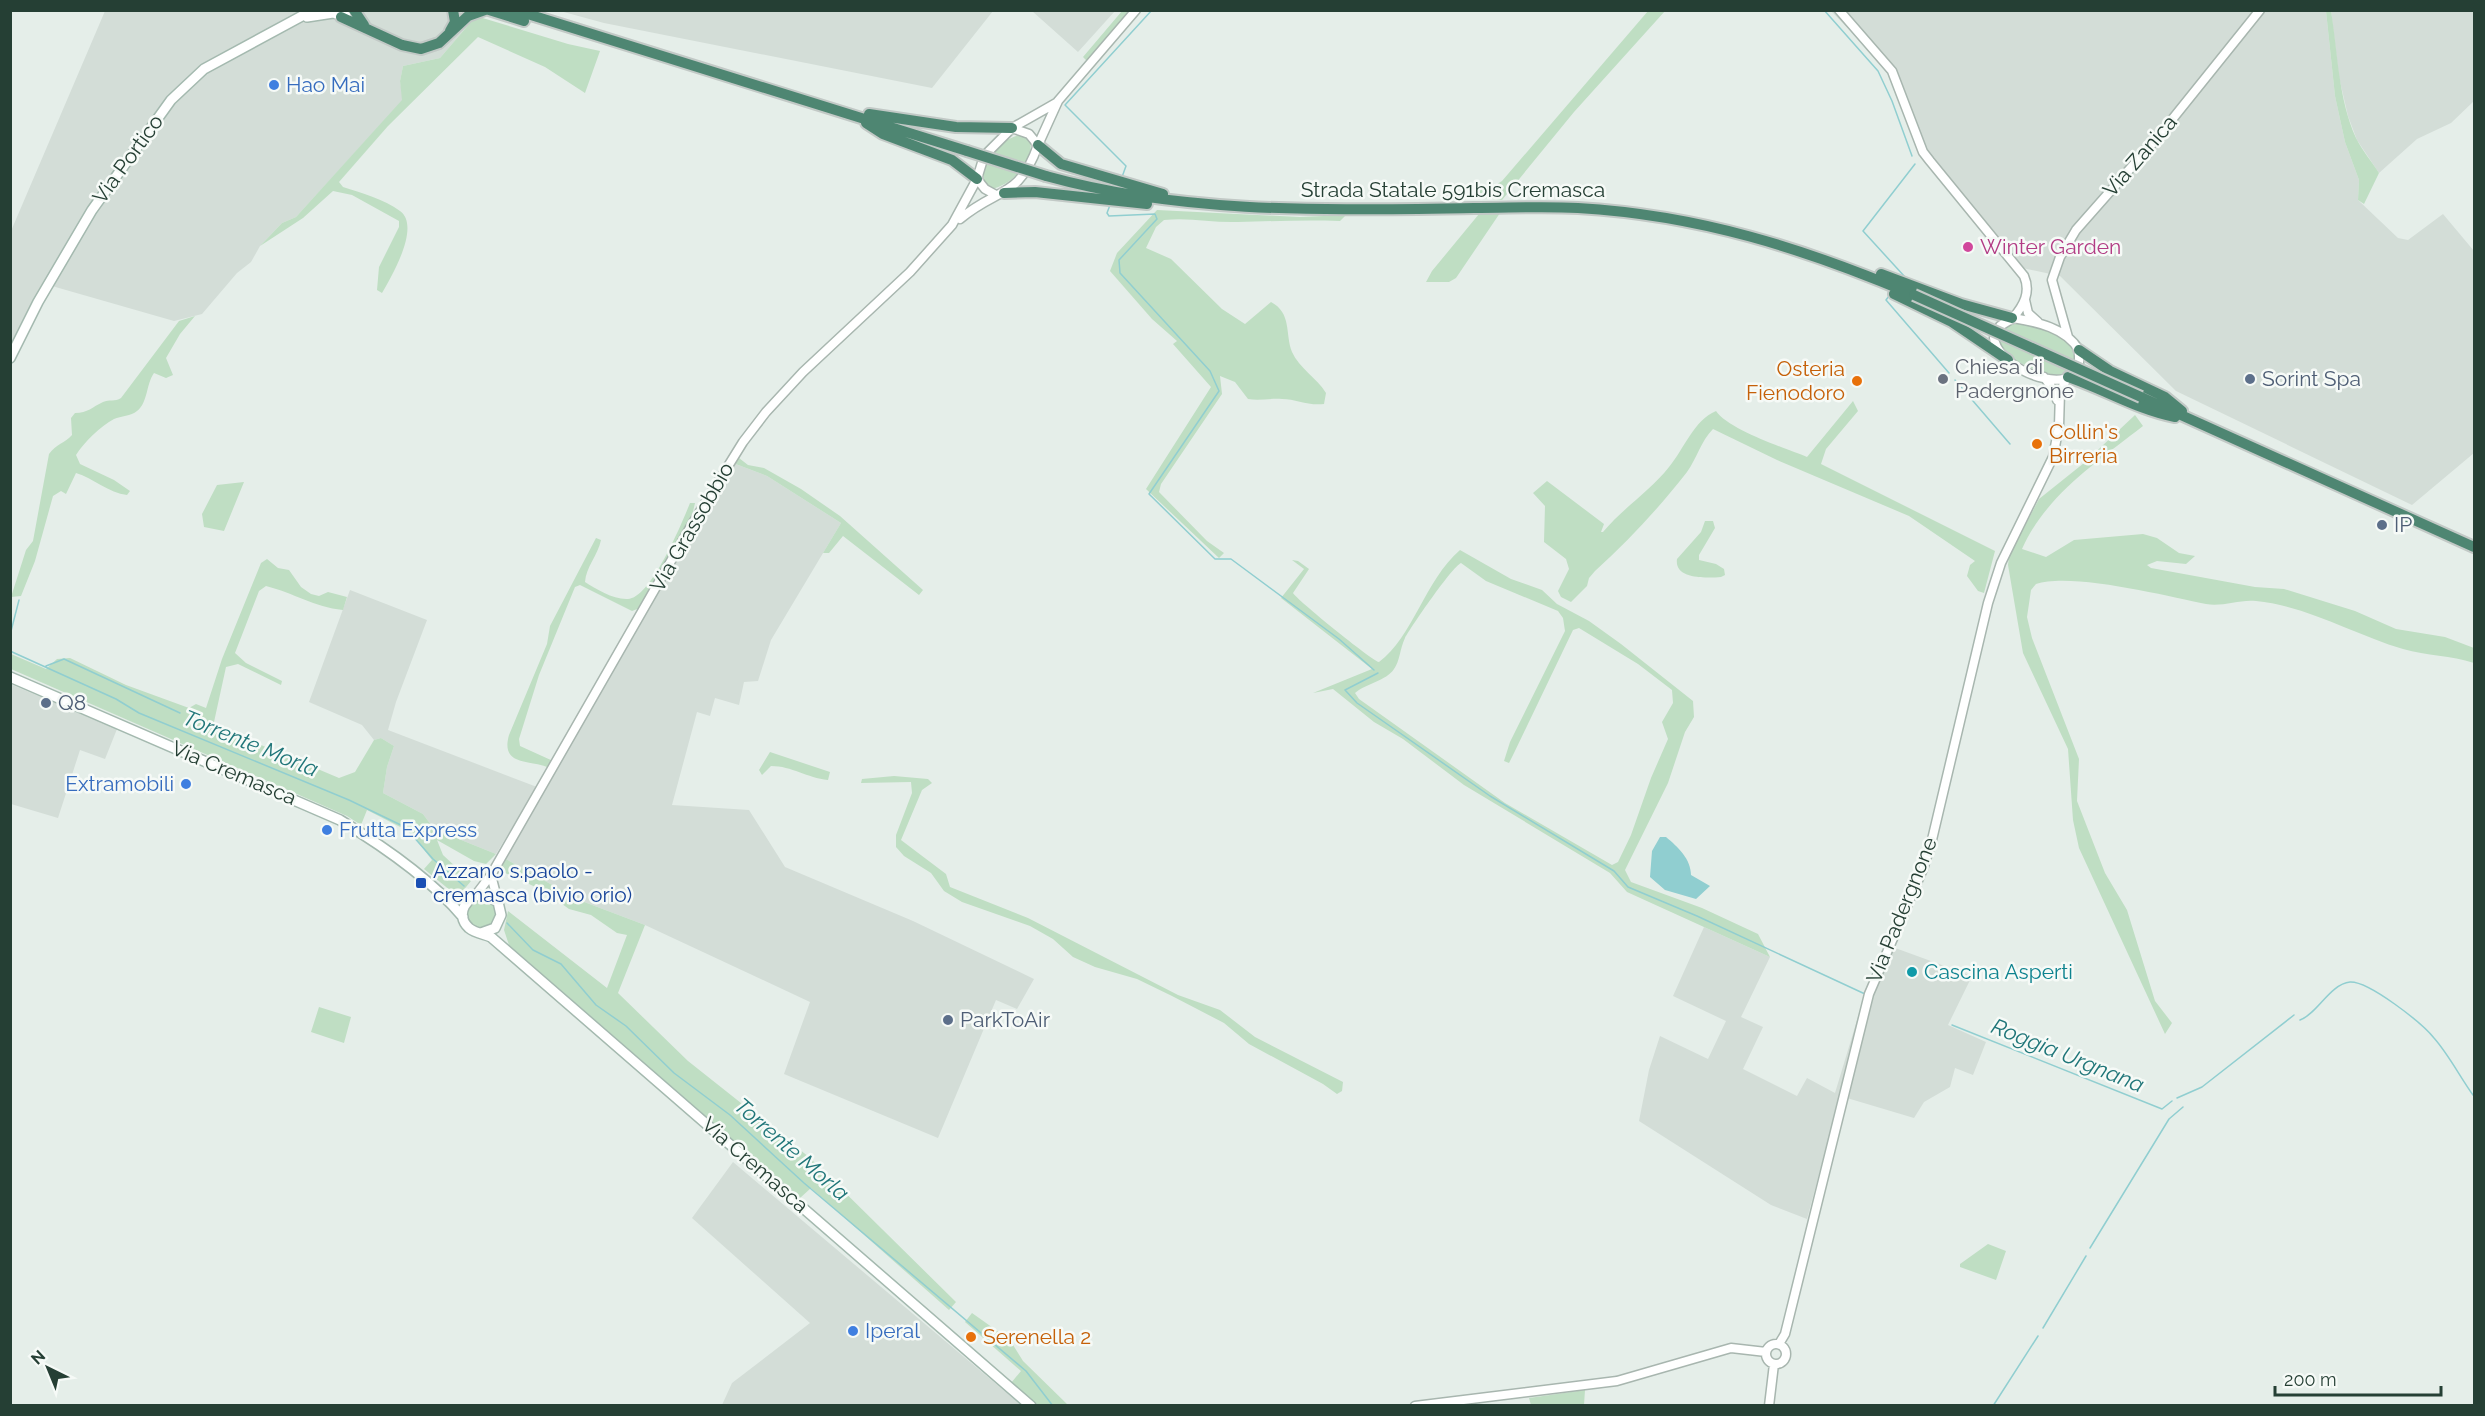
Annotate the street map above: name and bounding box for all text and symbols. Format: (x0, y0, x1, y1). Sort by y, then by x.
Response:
place label: Hao Mai (286, 72, 365, 97)
marker: Hao Mai (267, 78, 281, 92)
street label: Via Portico (87, 109, 168, 208)
street label: Via Zanica (2097, 110, 2182, 202)
street label: Strada Statale 591bis Cremasca (1301, 177, 1605, 202)
place label: Winter Garden (1980, 234, 2121, 259)
marker: Winter Garden (1961, 240, 1975, 254)
place label: Chiesa di Padergnone (1955, 354, 2074, 403)
place label: Osteria Fienodoro (1746, 356, 1845, 405)
place label: Sorint Spa (2262, 366, 2361, 391)
marker: Chiesa di Padergnone (1936, 372, 1950, 386)
marker: Sorint Spa (2243, 372, 2257, 386)
marker: Osteria Fienodoro (1850, 374, 1864, 388)
place label: Collin's Birreria (2049, 419, 2118, 468)
marker: Collin's Birreria (2030, 437, 2044, 451)
street label: Via Grassobbio (644, 458, 739, 596)
place label: IP (2394, 512, 2412, 537)
marker: IP (2375, 518, 2389, 532)
place label: Q8 (58, 690, 86, 715)
marker: Q8 (39, 696, 53, 710)
water label: Torrente Morla (180, 704, 322, 782)
street label: Via Cremasca (168, 735, 300, 810)
place label: Extramobili (65, 771, 174, 796)
marker: Extramobili (179, 777, 193, 791)
place label: Frutta Express (339, 817, 477, 842)
marker: Frutta Express (320, 823, 334, 837)
street label: Via Padergnone (1861, 833, 1942, 986)
place label: Azzano s.paolo - cremasca (bivio orio) (433, 858, 632, 907)
marker: Azzano s.paolo - cremasca (bivio orio) (414, 876, 428, 890)
place label: Cascina Asperti (1924, 959, 2073, 984)
marker: Cascina Asperti (1905, 965, 1919, 979)
place label: ParkToAir (960, 1007, 1051, 1032)
marker: ParkToAir (941, 1013, 955, 1027)
water label: Roggia Urgnana (1988, 1013, 2148, 1097)
water label: Torrente Morla (729, 1092, 855, 1206)
street label: Via Cremasca (697, 1111, 814, 1218)
place label: Iperal (865, 1318, 920, 1343)
marker: Iperal (846, 1324, 860, 1338)
place label: Serenella 2 (983, 1324, 1091, 1349)
marker: Serenella 2 (964, 1330, 978, 1344)
north arrow (18, 1338, 78, 1398)
text: N (27, 1346, 49, 1369)
scale bar (2275, 1359, 2442, 1397)
text: 200 m (2284, 1369, 2337, 1390)

